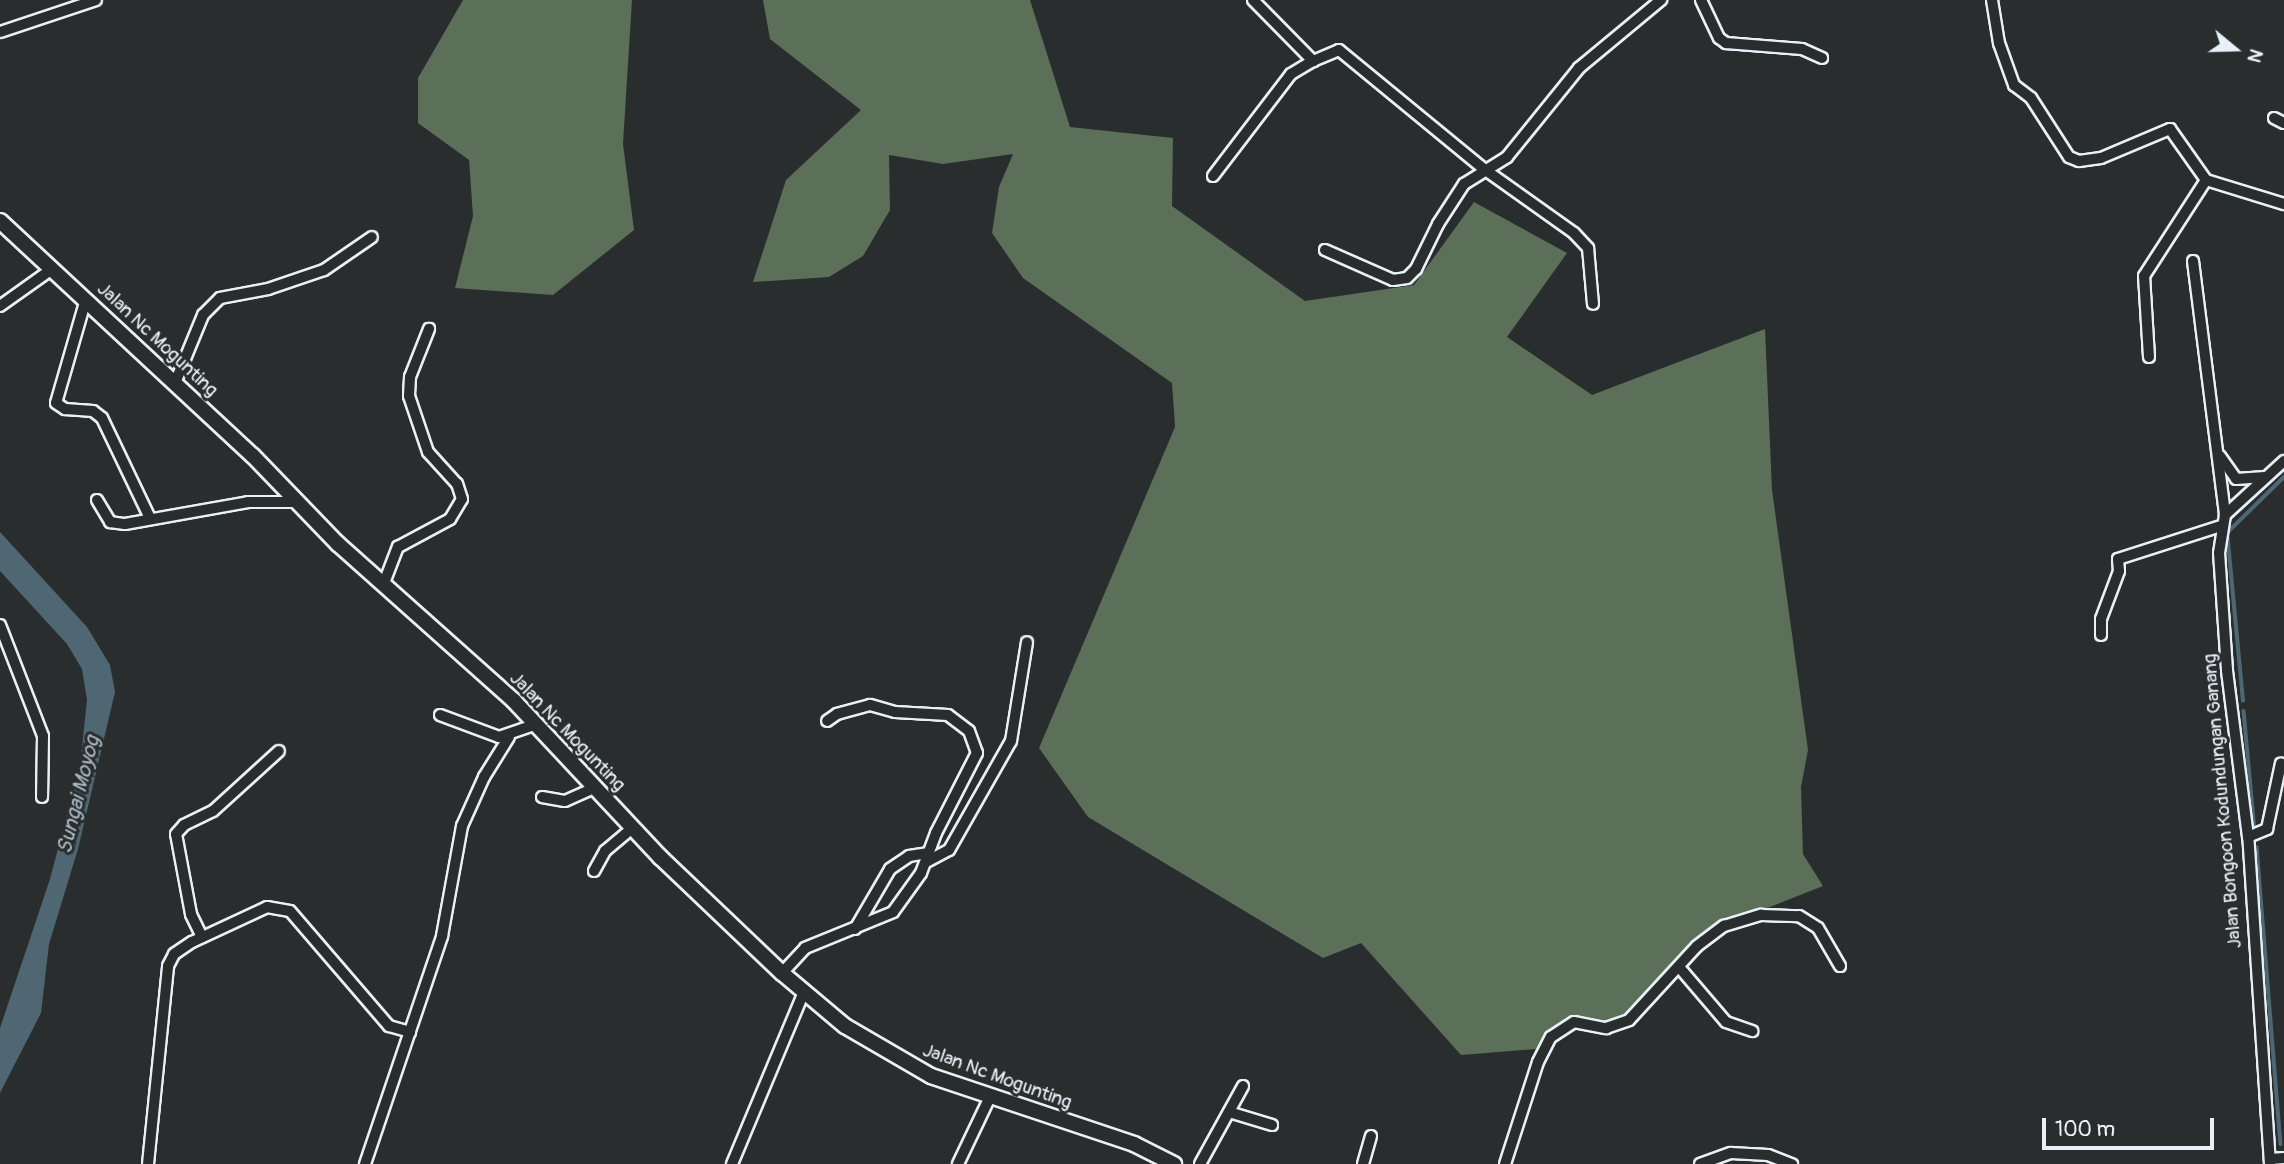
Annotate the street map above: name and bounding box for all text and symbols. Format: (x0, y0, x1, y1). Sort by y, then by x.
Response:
north arrow (2200, 14, 2270, 84)
text: N (2241, 46, 2268, 66)
street label: Jalan Nc Mogunting (92, 278, 222, 402)
street label: Jalan Bongoon Kodundungan Ganang (2199, 653, 2247, 949)
street label: Jalan Nc Mogunting (504, 668, 630, 796)
water label: Sungai Moyog (52, 733, 106, 857)
street label: Jalan Nc Mogunting (919, 1039, 1075, 1115)
scale bar (2046, 1104, 2218, 1148)
text: 100 m (2055, 1116, 2115, 1143)

